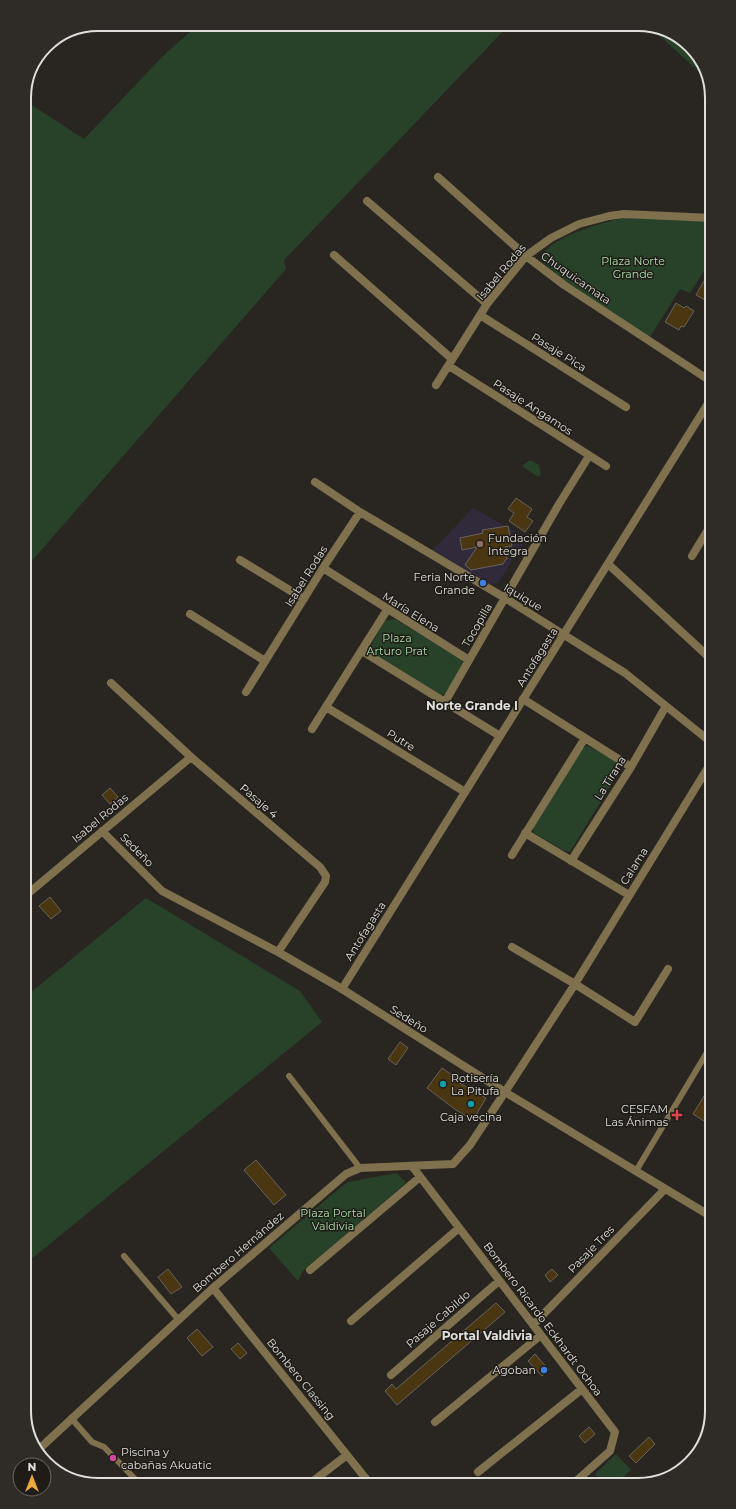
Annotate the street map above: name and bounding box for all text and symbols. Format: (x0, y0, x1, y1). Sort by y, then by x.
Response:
street label: Isabel Rodas (473, 240, 529, 303)
street label: Chuquicamata (538, 249, 614, 307)
park label: Plaza Norte Grande (601, 254, 665, 281)
street label: Pasaje Pica (529, 330, 589, 374)
street label: Pasaje Angamos (491, 376, 576, 438)
place label: Fundación Integra (488, 531, 547, 558)
marker: Fundación Integra (475, 539, 485, 549)
street label: Isabel Rodas (282, 542, 331, 609)
place label: Feria Norte Grande (414, 570, 475, 597)
marker: Feria Norte Grande (478, 578, 488, 588)
street label: Iquique (501, 580, 545, 614)
street label: María Elena (380, 589, 442, 635)
street label: Tocopilla (459, 601, 495, 649)
street label: Antofagasta (513, 625, 561, 689)
park label: Plaza Arturo Prat (367, 631, 428, 658)
district label: Norte Grande I (426, 698, 518, 713)
street label: Putre (384, 726, 418, 754)
street label: La Tirana (591, 753, 629, 803)
street label: Pasaje 4 (237, 781, 281, 822)
street label: Isabel Rodas (69, 790, 132, 846)
street label: Sedeño (117, 830, 157, 870)
street label: Calama (617, 845, 651, 887)
street label: Antofagasta (341, 899, 389, 963)
street label: Sedeño (388, 1002, 431, 1036)
place label: Rotisería La Pitufa (451, 1071, 500, 1098)
marker: Rotisería La Pitufa (438, 1079, 448, 1089)
marker: Caja vecina (466, 1099, 476, 1109)
place label: CESFAM Las Ánimas (605, 1102, 669, 1129)
marker: CESFAM Las Ánimas (671, 1109, 683, 1121)
place label: Caja vecina (440, 1110, 502, 1124)
park label: Plaza Portal Valdivia (300, 1206, 366, 1233)
street label: Bombero Hernández (190, 1208, 287, 1295)
street label: Pasaje Tres (565, 1222, 618, 1276)
street label: Bombero Ricardo Eckhardt Ochoa (481, 1239, 605, 1399)
street label: Pasaje Cabildo (403, 1287, 473, 1351)
district label: Portal Valdivia (442, 1328, 532, 1343)
street label: Bombero Classing (264, 1335, 338, 1423)
place label: Agoban (492, 1363, 536, 1377)
marker: Agoban (539, 1365, 549, 1375)
place label: Piscina y cabañas Akuatic (121, 1445, 212, 1472)
marker: Piscina y cabañas Akuatic (108, 1453, 118, 1463)
north arrow (12, 1457, 52, 1497)
text: N (28, 1460, 36, 1474)

